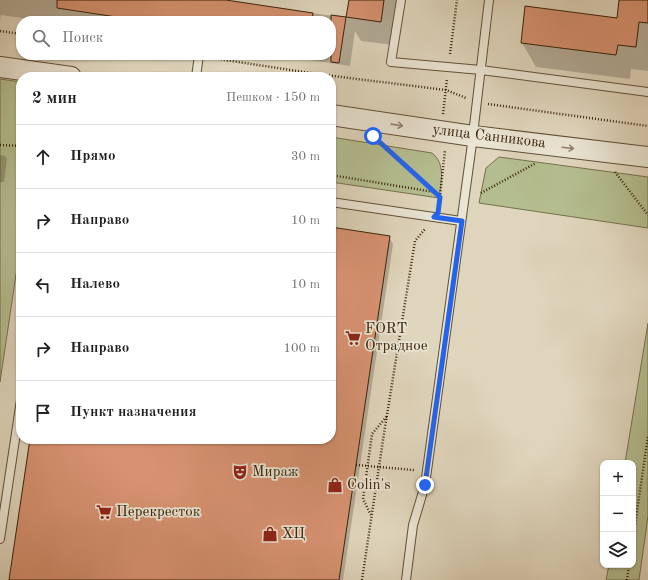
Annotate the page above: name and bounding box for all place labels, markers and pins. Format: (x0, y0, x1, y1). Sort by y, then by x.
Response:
place label: FORT Отрадное (365, 322, 428, 354)
supermarket icon: FORT Отрадное (344, 329, 362, 347)
theatre icon: Мираж (231, 463, 249, 481)
place label: Мираж (252, 465, 299, 480)
shop icon: Colin's (326, 476, 344, 494)
place label: Colin's (347, 478, 391, 493)
supermarket icon: Перекресток (95, 503, 113, 521)
place label: Перекресток (116, 505, 201, 520)
shop icon: ХЦ (261, 525, 279, 543)
place label: ХЦ (282, 527, 305, 542)

